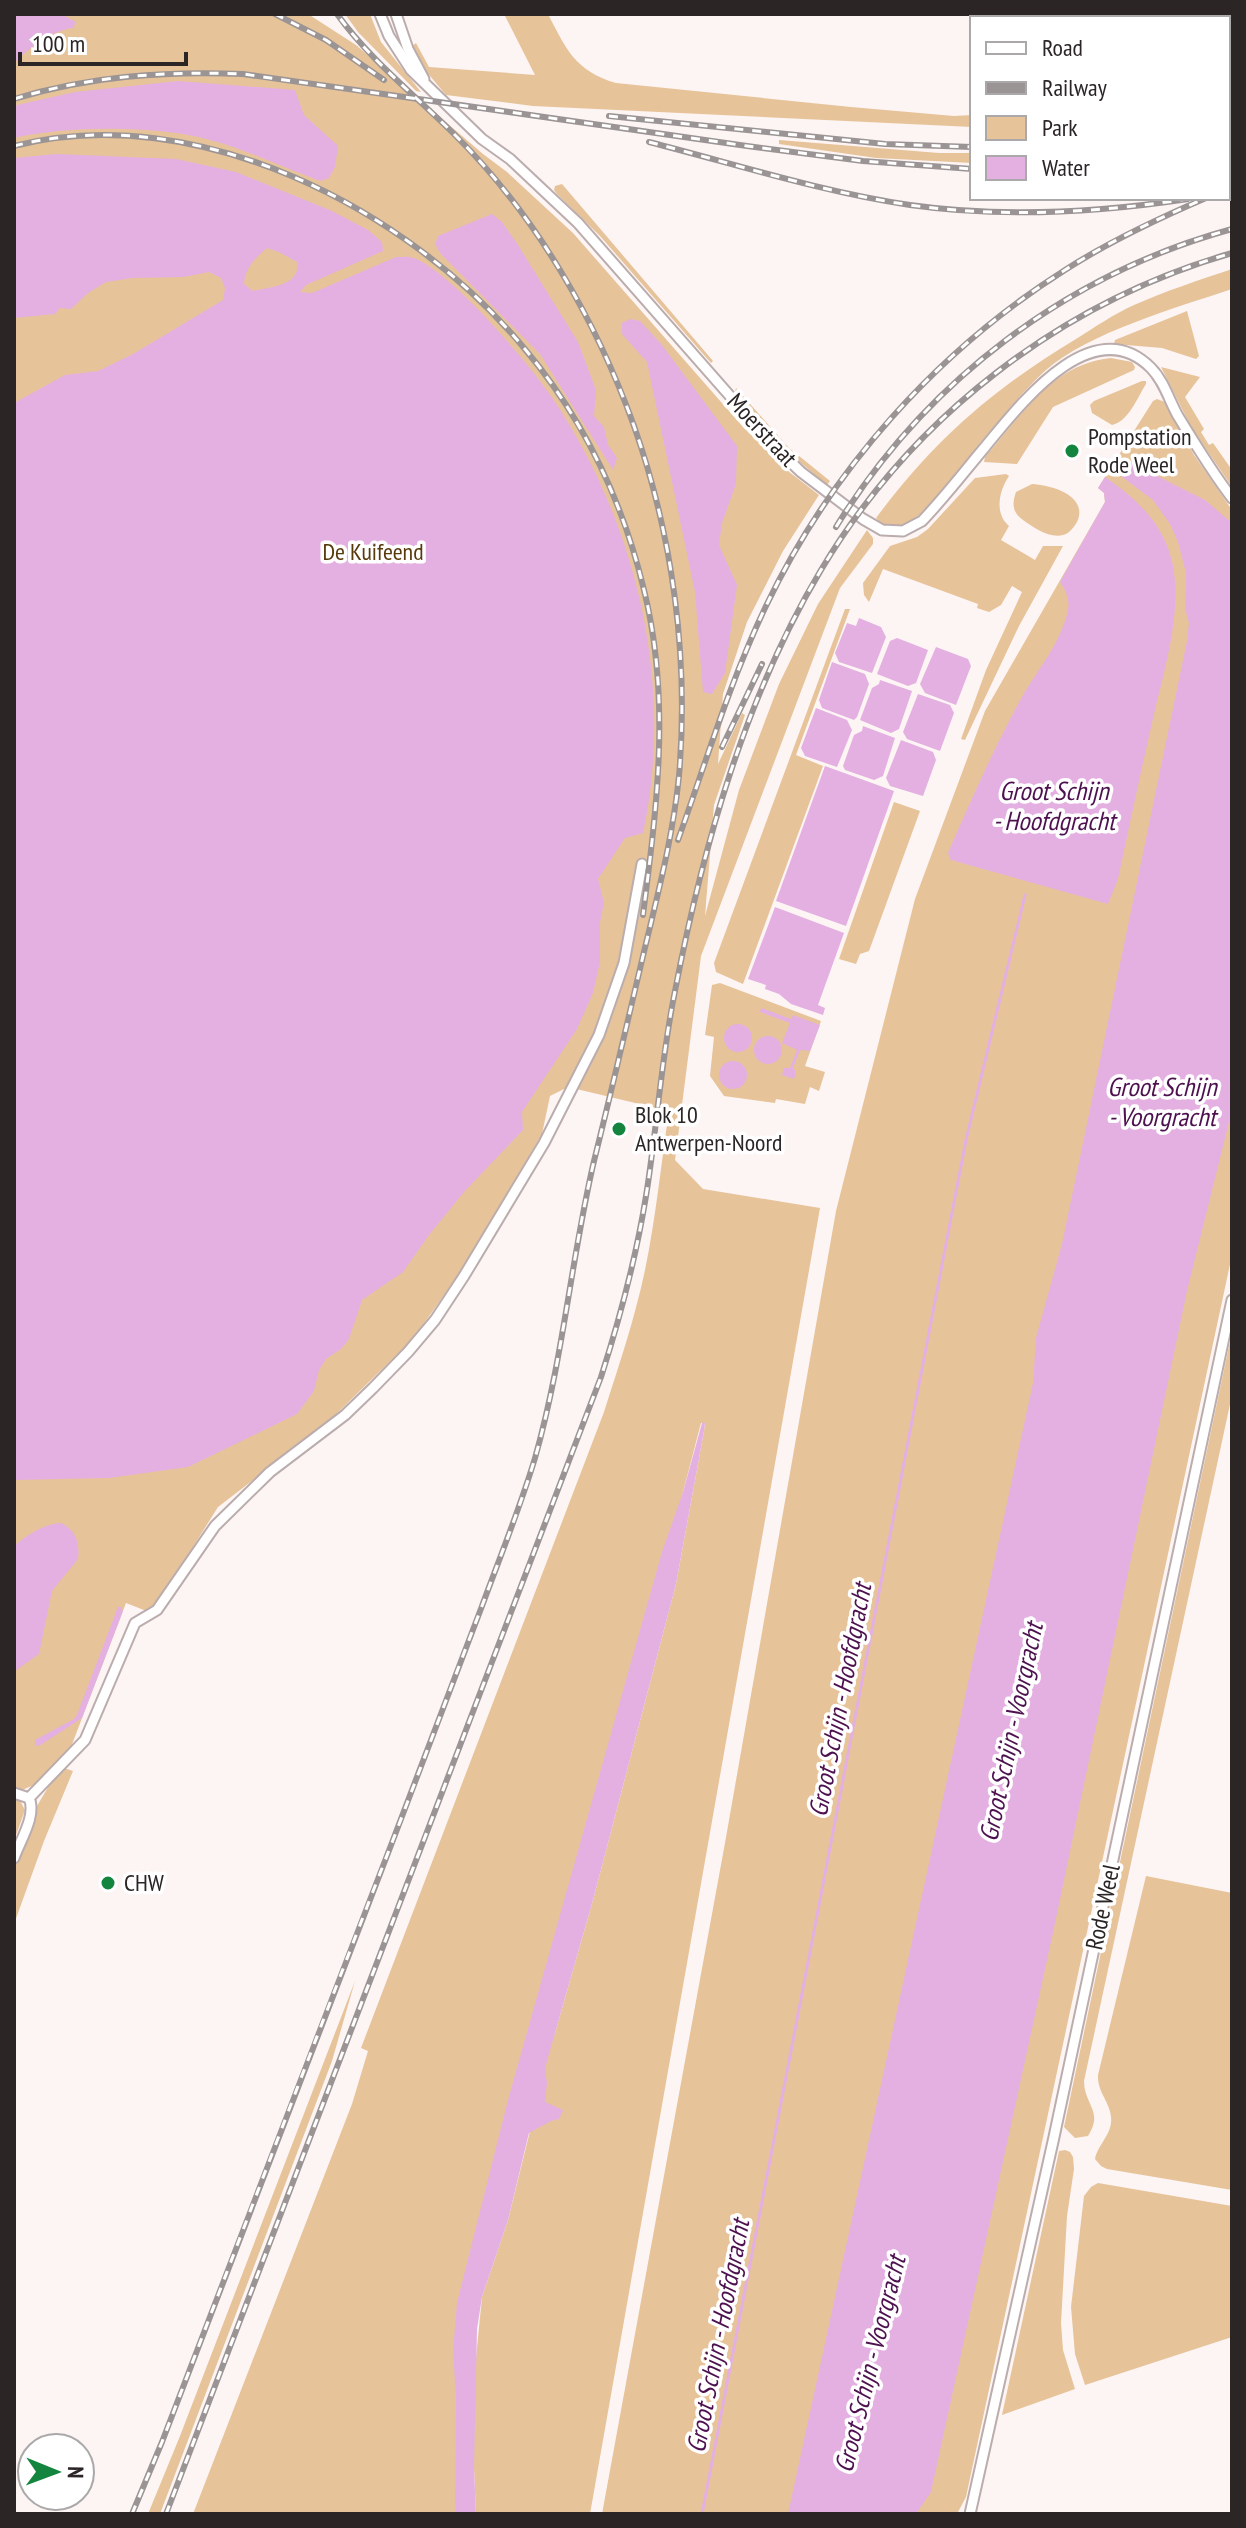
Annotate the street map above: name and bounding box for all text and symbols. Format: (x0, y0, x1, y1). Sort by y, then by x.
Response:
scale bar (20, 16, 186, 66)
legend (970, 16, 1230, 200)
text: 100 m (32, 28, 85, 59)
text: Road (1042, 32, 1083, 63)
text: Railway (1042, 72, 1107, 103)
text: Park (1042, 112, 1078, 143)
text: Water (1042, 152, 1090, 183)
street label: Moerstraat (721, 386, 804, 473)
place label: Pompstation Rode Weel (1088, 421, 1192, 480)
marker: Pompstation Rode Weel (1063, 442, 1081, 460)
park label: De Kuifeend (322, 536, 424, 567)
water label: Groot Schijn - Hoofdgracht (993, 774, 1118, 837)
water label: Groot Schijn - Voorgracht (1107, 1070, 1219, 1133)
place label: Blok 10 Antwerpen-Noord (635, 1099, 782, 1158)
marker: Blok 10 Antwerpen-Noord (610, 1120, 628, 1138)
water label: Groot Schijn - Hoofdgracht (801, 1578, 879, 1819)
water label: Groot Schijn - Voorgracht (971, 1617, 1050, 1844)
street label: Rode Weel (1078, 1861, 1127, 1952)
place label: CHW (124, 1867, 164, 1898)
marker: CHW (99, 1874, 117, 1892)
water label: Groot Schijn - Hoofdgracht (679, 2214, 757, 2455)
water label: Groot Schijn - Voorgracht (827, 2249, 913, 2476)
north arrow (16, 2432, 96, 2512)
text: N (62, 2466, 90, 2479)

